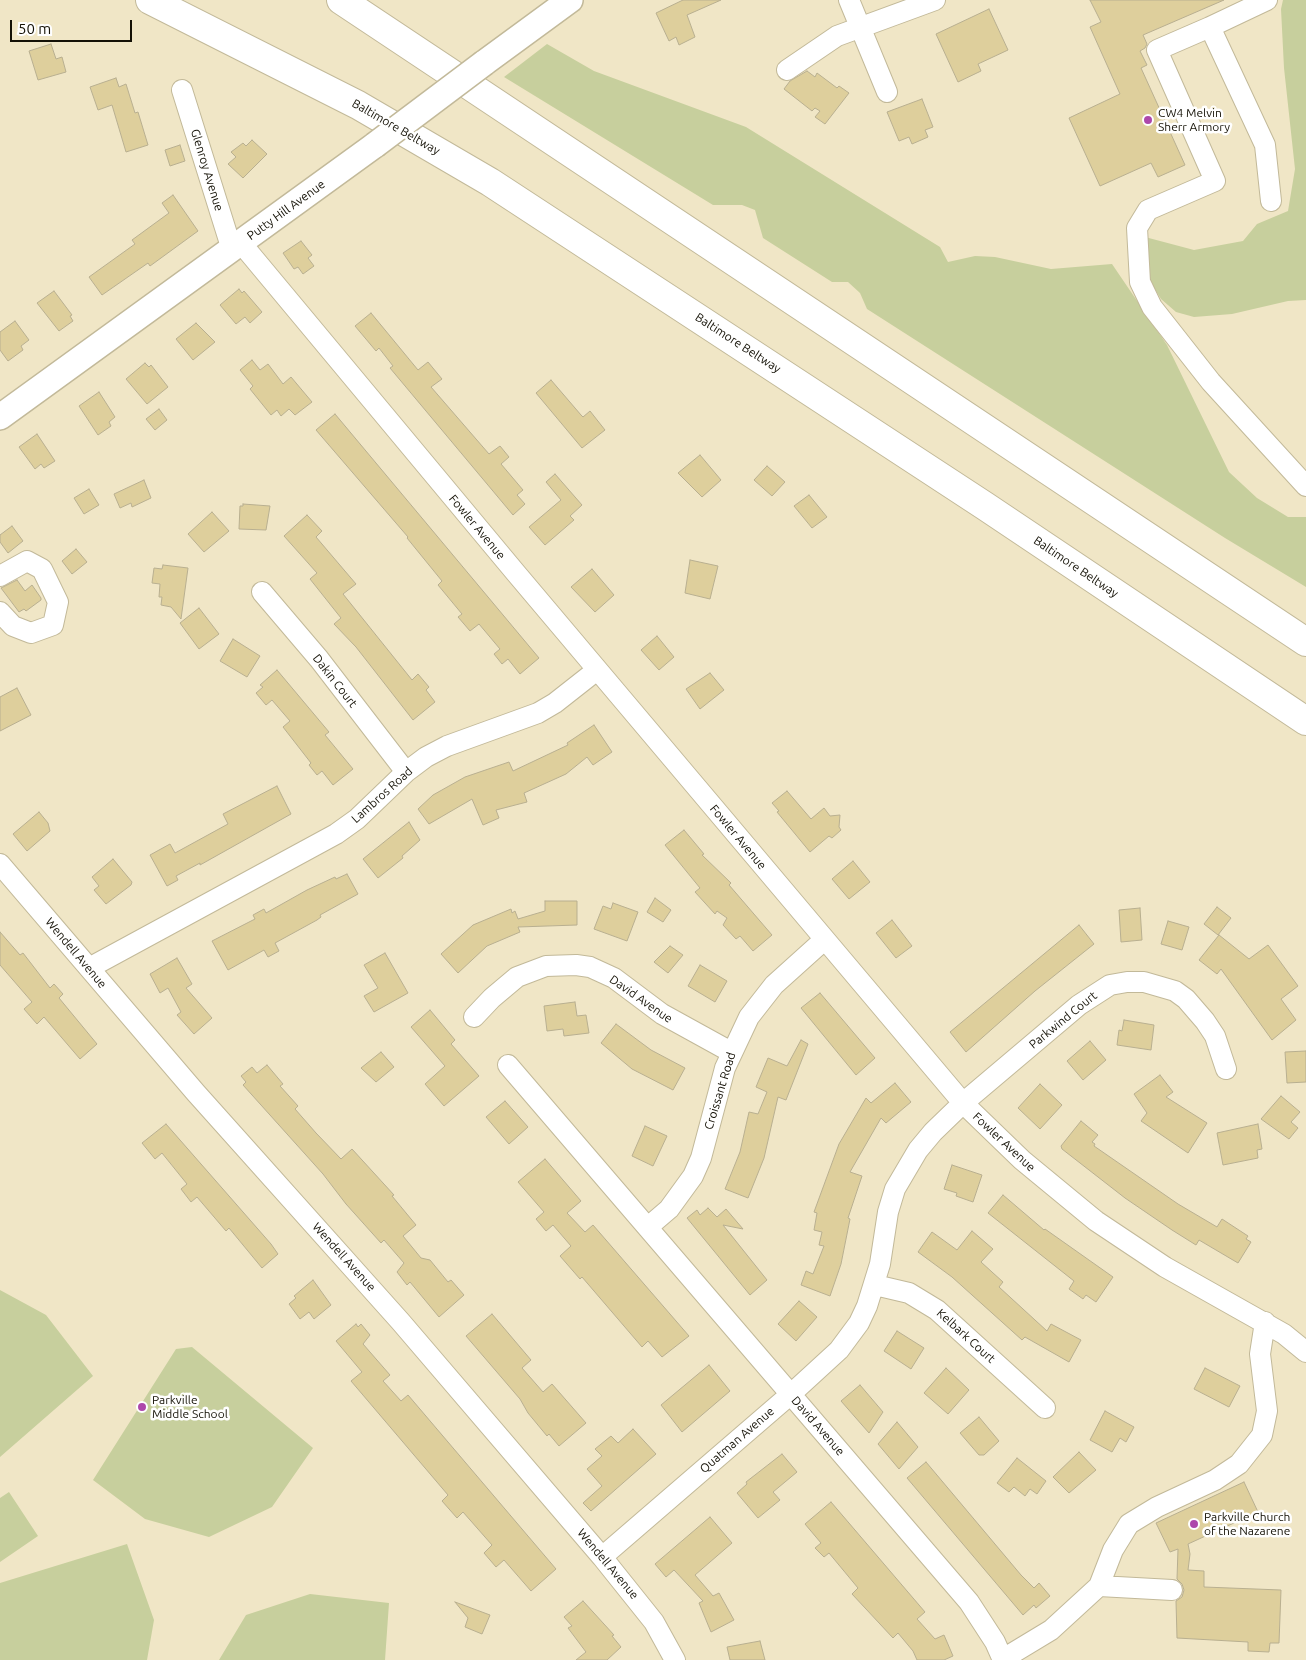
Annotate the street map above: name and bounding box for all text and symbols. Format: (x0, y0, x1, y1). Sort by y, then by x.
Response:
scale bar (12, 10, 135, 42)
text: 50 m (18, 20, 51, 37)
street label: Baltimore Beltway (349, 96, 443, 158)
place label: CW4 Melvin Sherr Armory (1158, 106, 1230, 134)
marker: CW4 Melvin Sherr Armory (1142, 114, 1154, 126)
street label: Glenroy Avenue (188, 127, 226, 213)
street label: Putty Hill Avenue (244, 177, 328, 243)
street label: Baltimore Beltway (692, 310, 784, 376)
street label: Fowler Avenue (446, 492, 508, 562)
street label: Baltimore Beltway (1031, 533, 1121, 601)
street label: Dakin Court (310, 651, 360, 711)
street label: Lambros Road (349, 764, 415, 826)
street label: Fowler Avenue (707, 802, 769, 872)
street label: Wendell Avenue (42, 915, 110, 991)
street label: David Avenue (607, 972, 675, 1026)
street label: Parkwind Court (1026, 988, 1100, 1052)
street label: Croissant Road (701, 1050, 739, 1132)
street label: Fowler Avenue (970, 1109, 1038, 1175)
street label: Wendell Avenue (309, 1220, 379, 1294)
street label: Kelbark Court (934, 1306, 998, 1366)
place label: Parkville Middle School (152, 1393, 228, 1421)
street label: David Avenue (788, 1394, 848, 1458)
marker: Parkville Middle School (136, 1401, 148, 1413)
street label: Quatman Avenue (697, 1404, 777, 1476)
place label: Parkville Church of the Nazarene (1204, 1510, 1290, 1538)
marker: Parkville Church of the Nazarene (1188, 1518, 1200, 1530)
street label: Wendell Avenue (574, 1526, 642, 1602)

